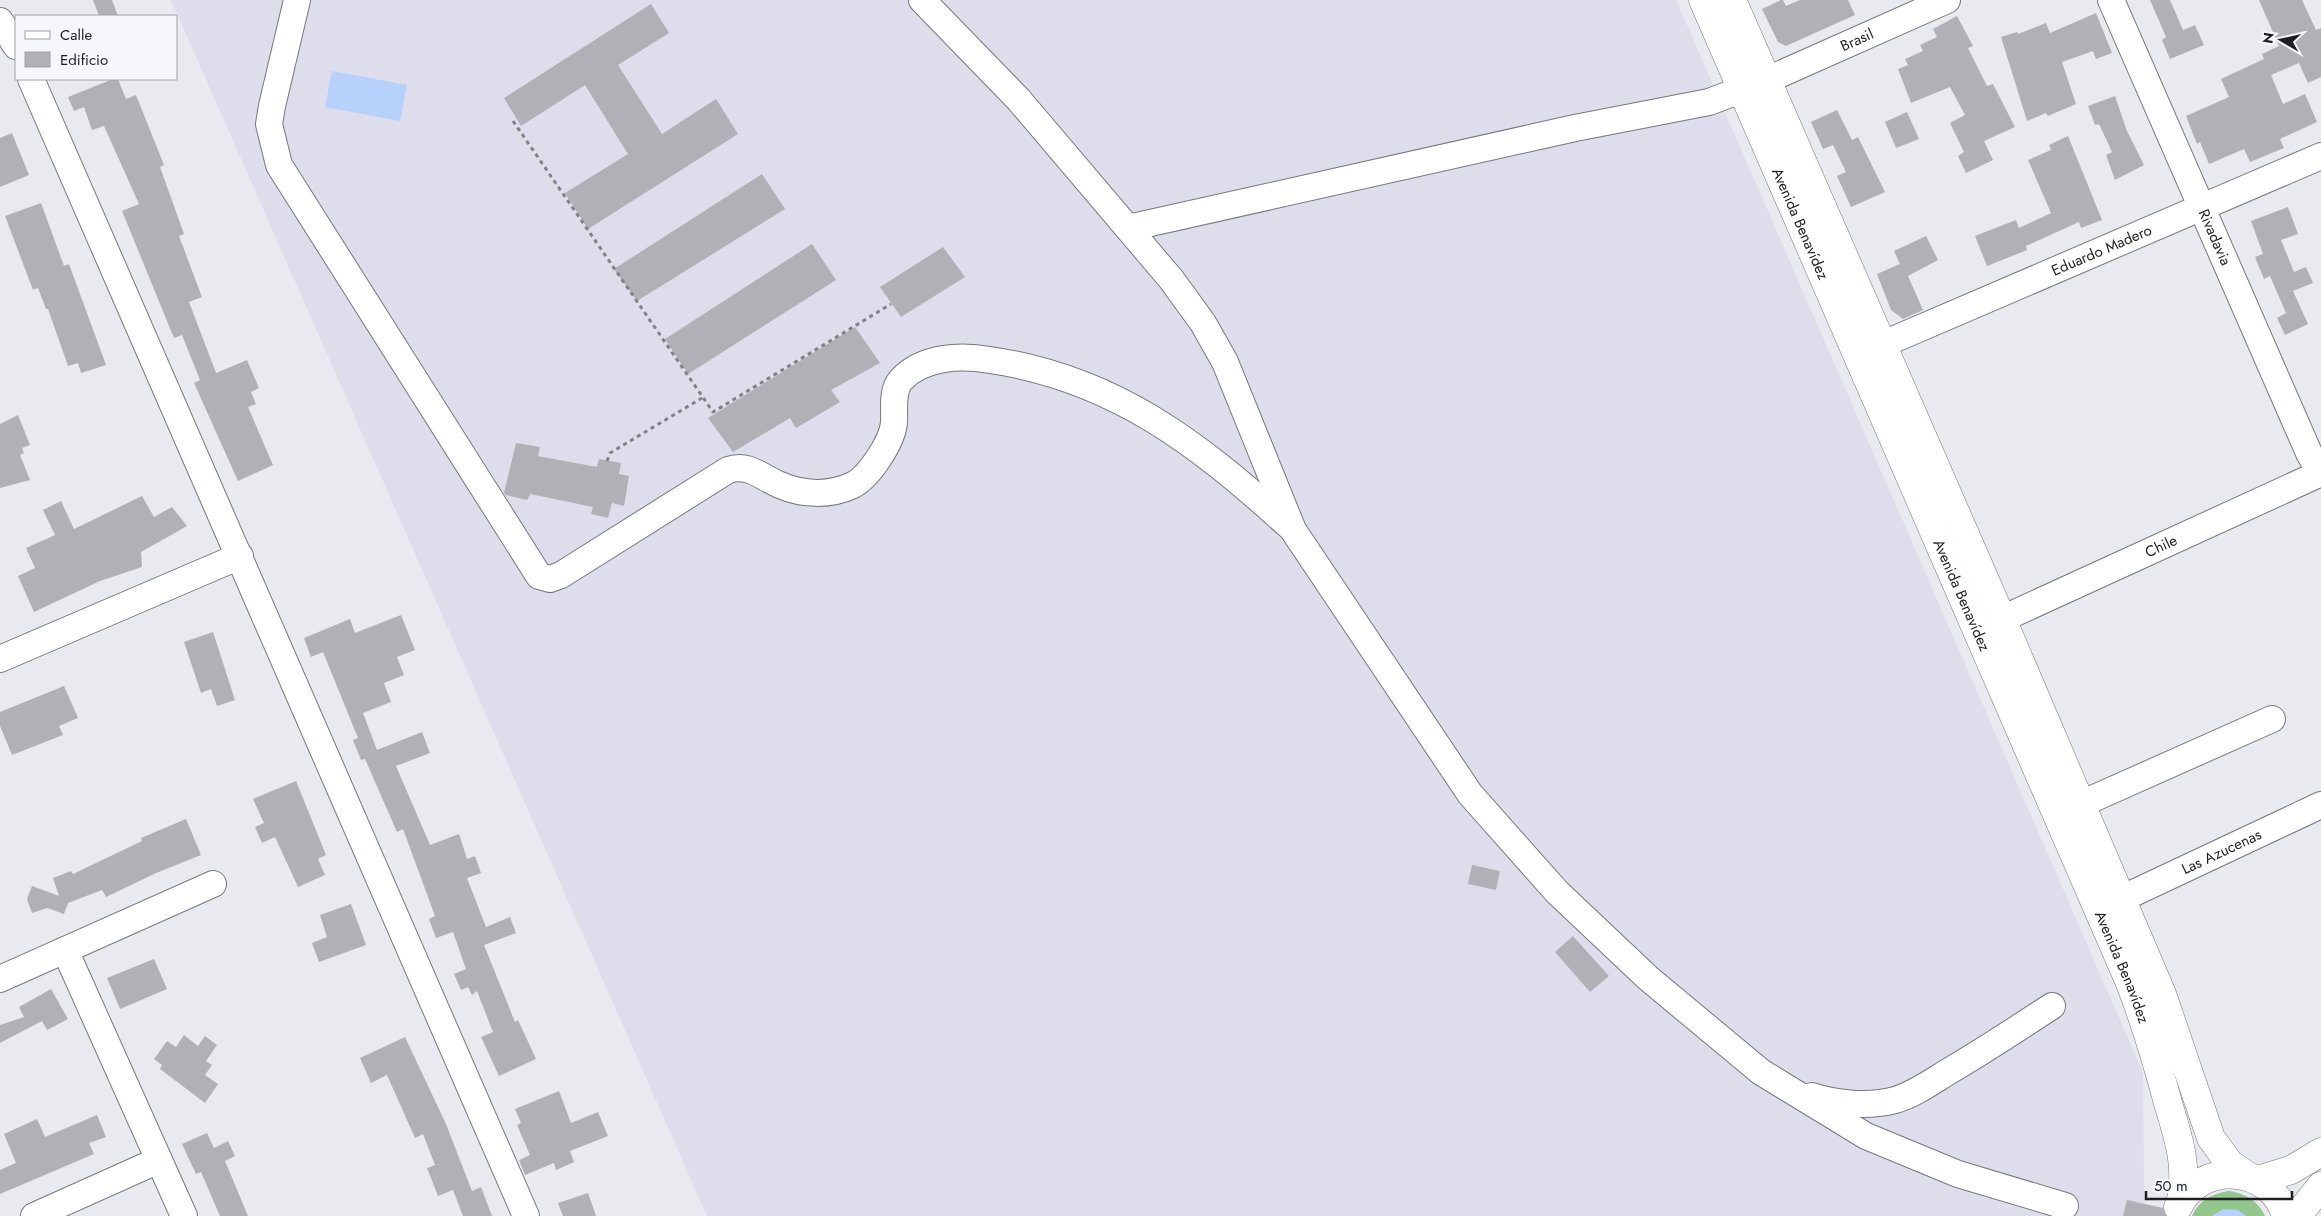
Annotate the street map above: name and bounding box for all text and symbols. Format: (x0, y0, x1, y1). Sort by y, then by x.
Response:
legend (15, 15, 178, 80)
north arrow (2256, 15, 2306, 65)
street label: Brasil (1837, 23, 1877, 57)
text: Calle (60, 24, 92, 46)
text: N (2257, 31, 2279, 45)
text: Edificio (60, 49, 108, 71)
street label: Avenida Benavídez (1766, 164, 1834, 283)
street label: Rivadavia (2193, 206, 2237, 269)
street label: Eduardo Madero (2048, 219, 2155, 282)
street label: Chile (2141, 529, 2181, 563)
street label: Avenida Benavídez (1928, 536, 1996, 655)
street label: Las Azucenas (2178, 824, 2265, 880)
street label: Avenida Benavídez (2089, 907, 2155, 1026)
scale bar (2146, 1168, 2292, 1200)
text: 50 m (2154, 1175, 2188, 1197)

